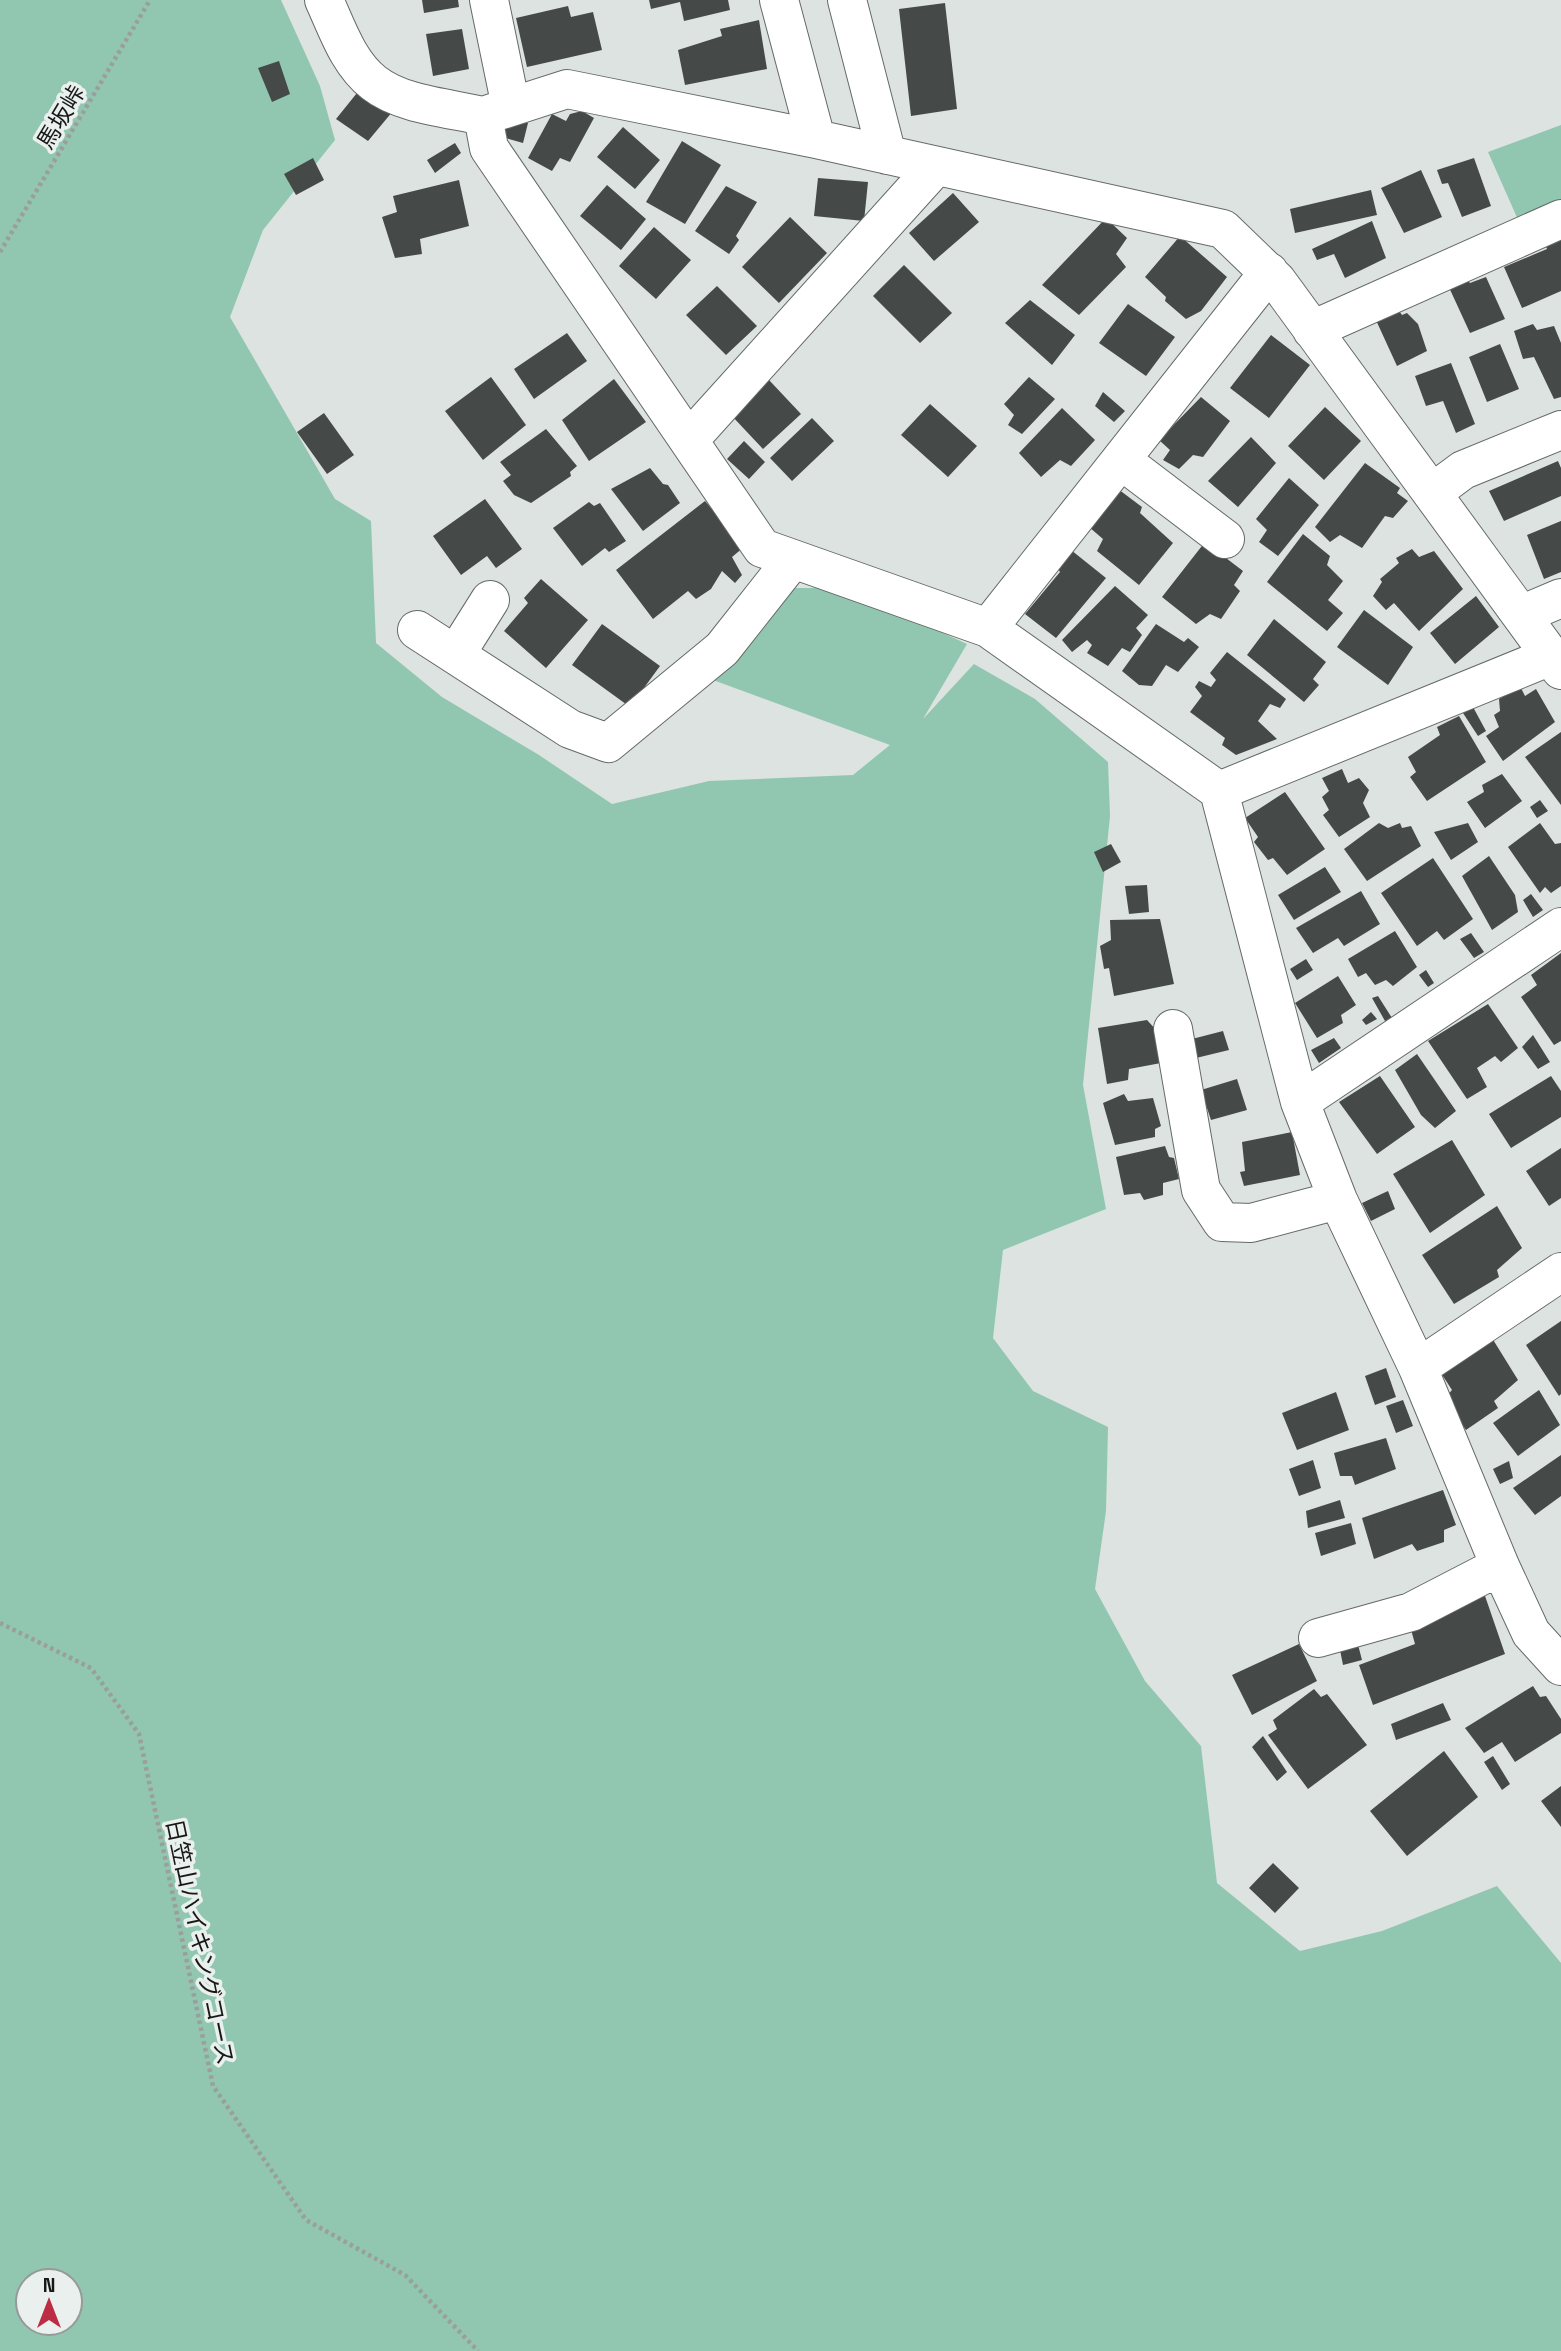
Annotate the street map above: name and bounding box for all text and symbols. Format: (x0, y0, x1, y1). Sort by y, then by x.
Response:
street label: 馬坂峠 (30, 80, 92, 154)
street label: 日笠山ハイキングコース (159, 1816, 241, 2068)
north arrow (14, 2267, 84, 2337)
text: N (43, 2273, 55, 2298)

